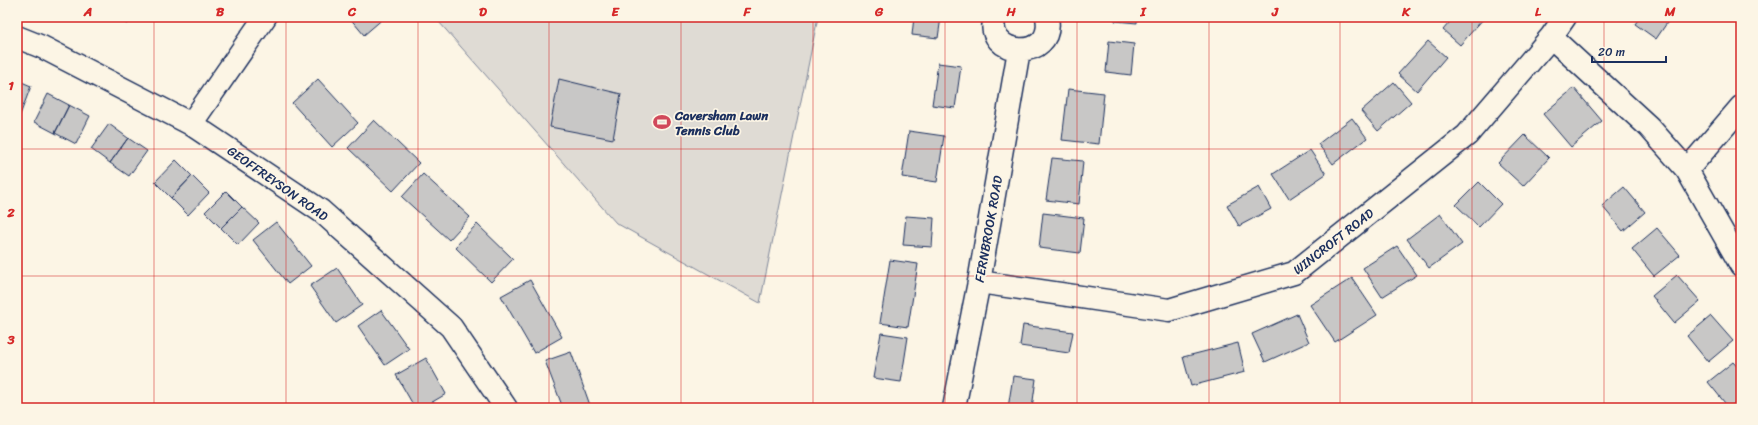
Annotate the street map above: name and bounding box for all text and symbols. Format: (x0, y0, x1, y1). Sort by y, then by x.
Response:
text: A (83, 0, 92, 23)
text: B (216, 0, 225, 23)
text: C (347, 0, 357, 23)
text: D (479, 0, 487, 23)
text: E (611, 0, 620, 23)
text: F (742, 0, 751, 23)
text: G (874, 0, 884, 23)
text: H (1005, 0, 1016, 23)
text: I (1139, 0, 1147, 23)
text: J (1271, 0, 1279, 23)
text: K (1401, 0, 1411, 23)
text: L (1535, 0, 1542, 23)
text: M (1664, 0, 1676, 23)
scale bar (1592, 38, 1666, 64)
text: 20 m (1598, 41, 1625, 63)
text: 1 (8, 74, 14, 97)
place label: Caversham Lawn Tennis Club (674, 104, 769, 142)
sports icon: Caversham Lawn Tennis Club (652, 112, 672, 132)
street label: GEOFFREYSON ROAD (222, 140, 333, 227)
street label: FERNBROOK ROAD (968, 174, 1009, 284)
text: 2 (6, 201, 15, 224)
street label: WINCROFT ROAD (1288, 202, 1379, 281)
text: 3 (6, 328, 15, 351)

